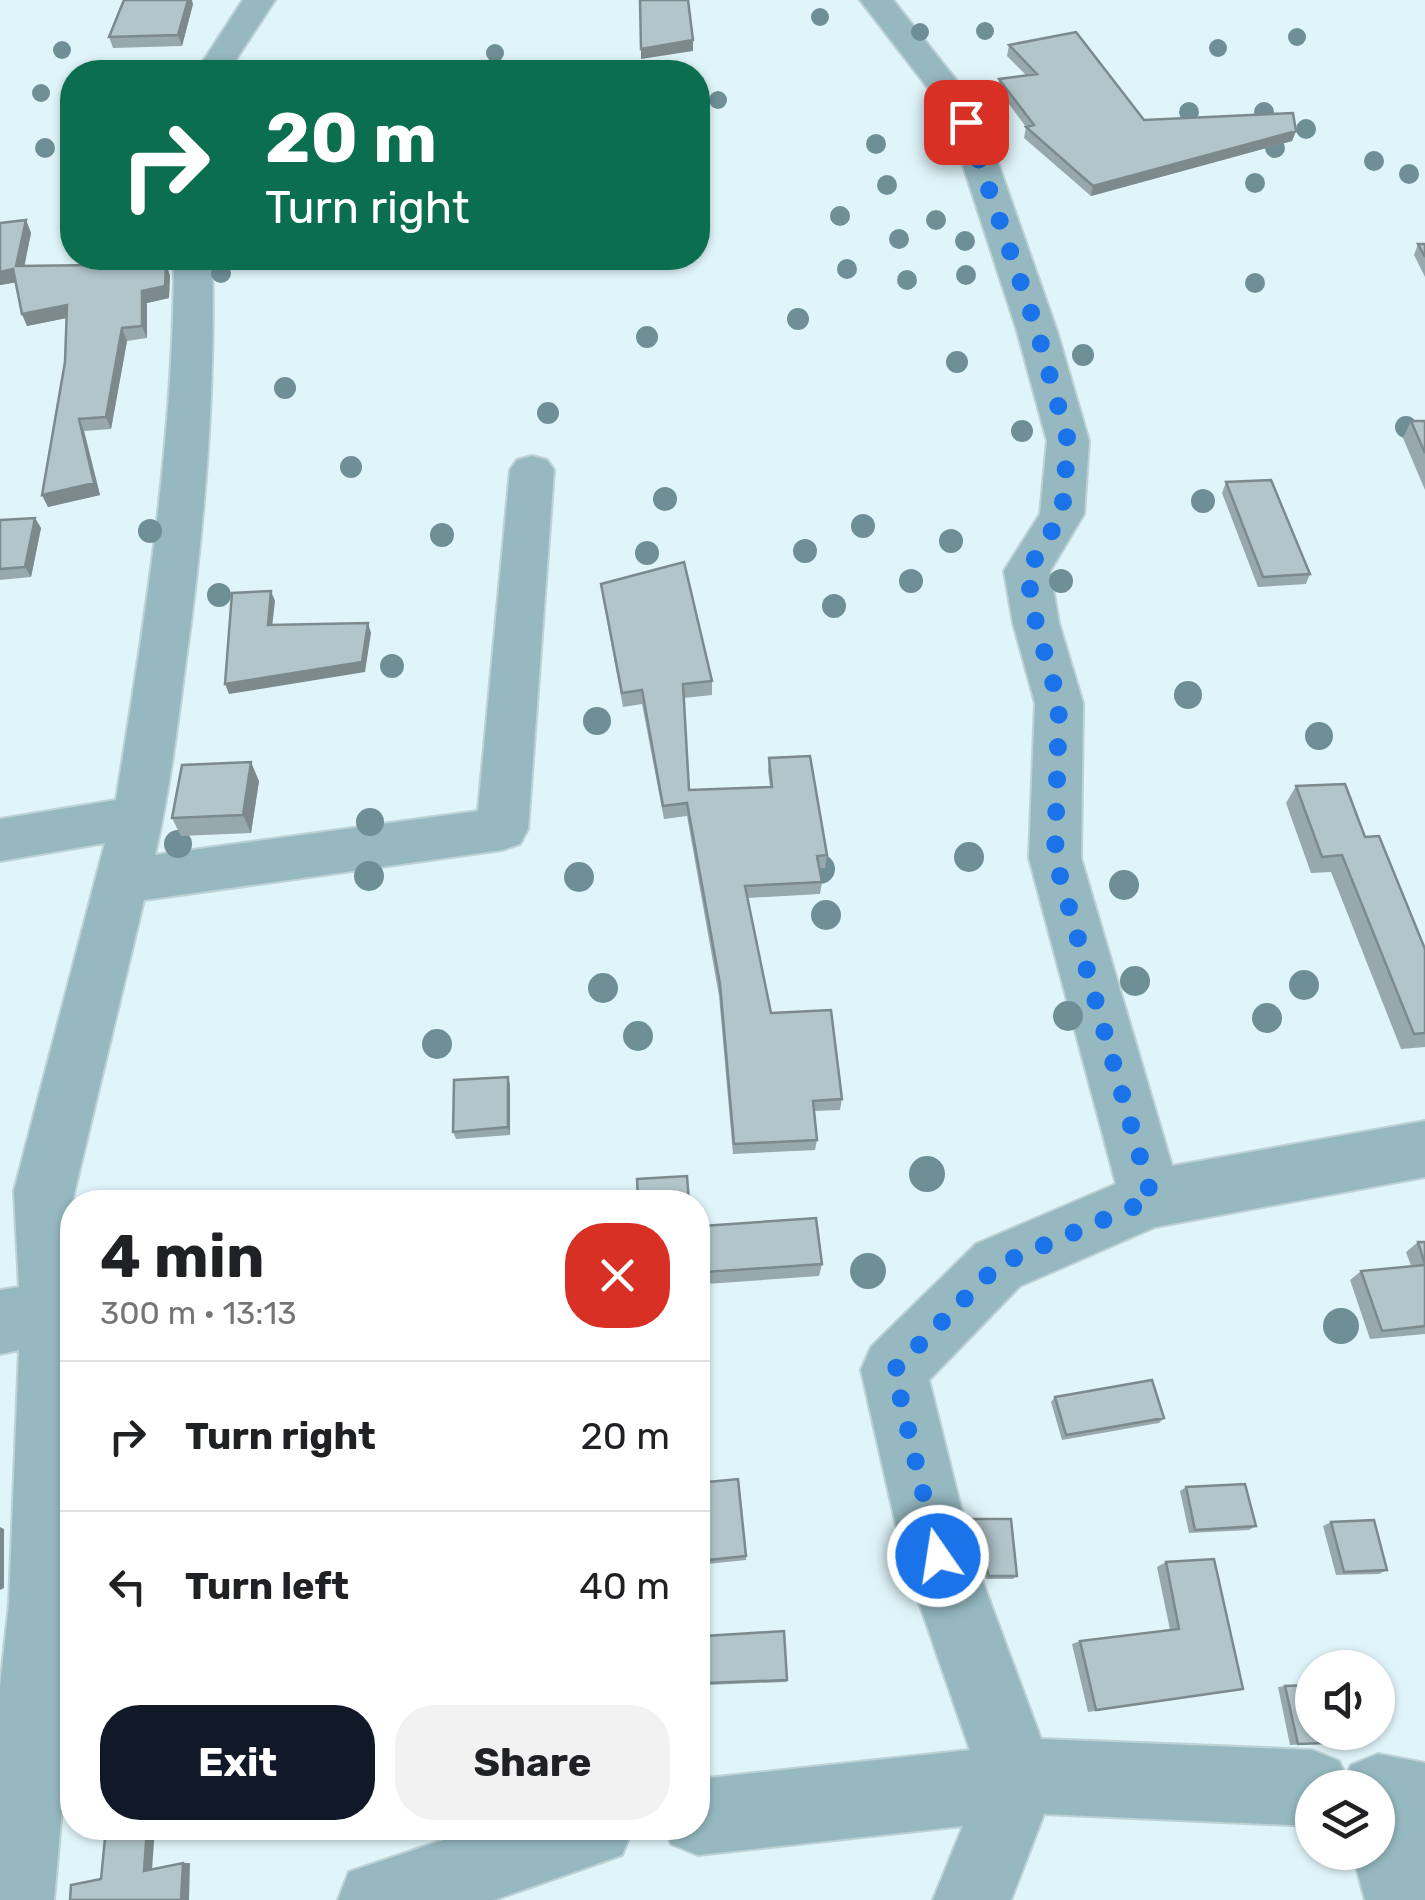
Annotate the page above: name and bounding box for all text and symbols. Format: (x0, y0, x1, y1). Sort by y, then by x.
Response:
pin (924, 80, 1009, 165)
icon: arrive (939, 95, 994, 150)
text: 20 m (265, 97, 437, 180)
icon: right (100, 100, 230, 230)
text: Turn right (265, 181, 469, 234)
text: 4 min (100, 1221, 264, 1292)
button: close (565, 1223, 670, 1328)
text: 300 m · 13:13 (100, 1294, 296, 1332)
icon: right (100, 1409, 155, 1464)
text: Turn right (185, 1413, 376, 1459)
text: 20 m (580, 1413, 670, 1459)
position arrow (886, 1504, 990, 1608)
icon: left (100, 1559, 155, 1614)
text: Turn left (185, 1563, 349, 1609)
text: 40 m (579, 1563, 670, 1609)
map controls (1295, 1650, 1395, 1870)
button: sound (1295, 1650, 1395, 1750)
button: Exit (100, 1705, 375, 1820)
button: Share (395, 1705, 670, 1820)
button: layers (1295, 1770, 1395, 1870)

